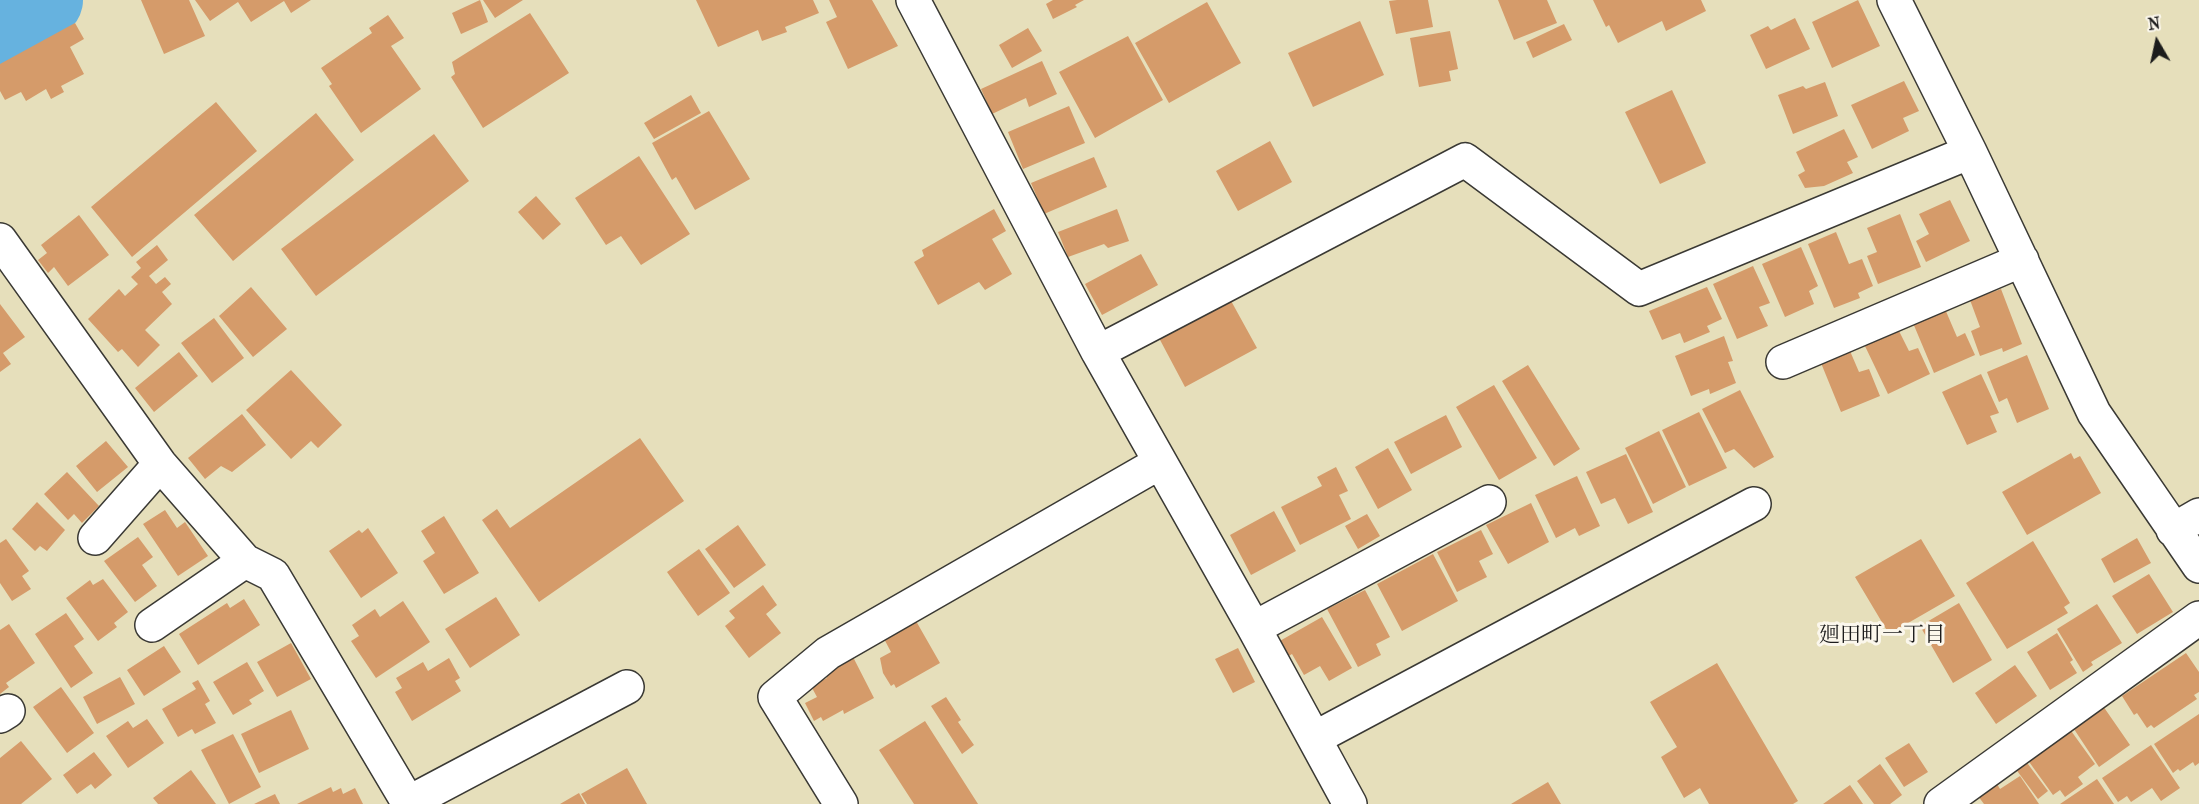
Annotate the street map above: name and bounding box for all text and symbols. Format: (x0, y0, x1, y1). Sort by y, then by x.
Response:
north arrow (2127, 12, 2187, 72)
text: N (2147, 13, 2162, 34)
district label: 廻田町一丁目 (1819, 623, 1945, 649)

